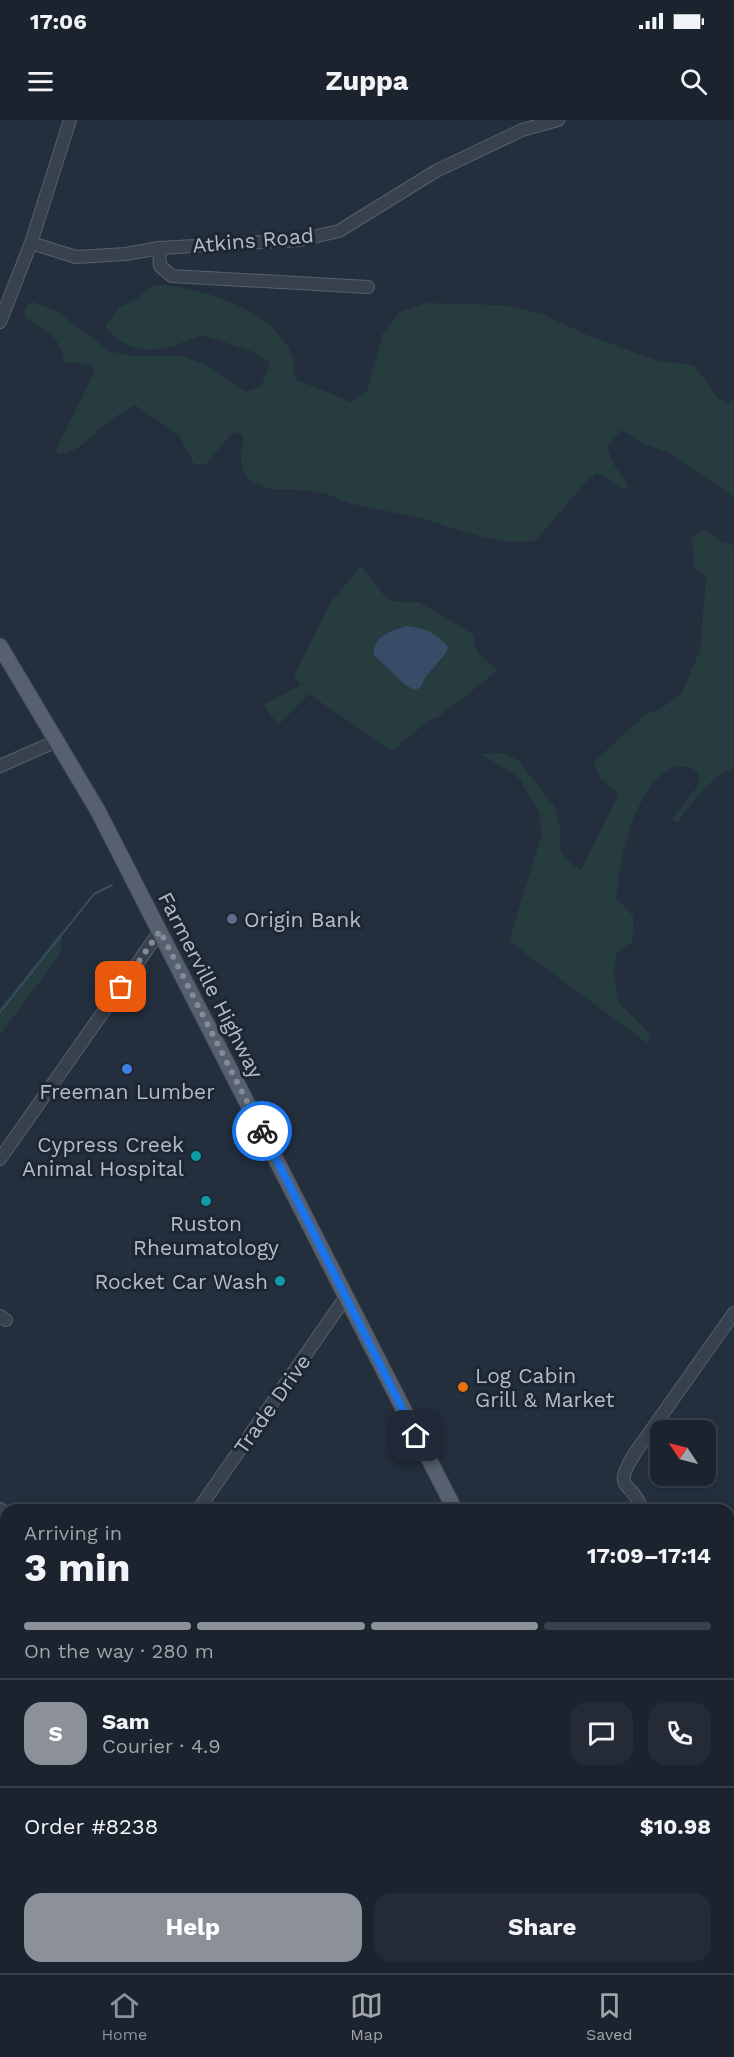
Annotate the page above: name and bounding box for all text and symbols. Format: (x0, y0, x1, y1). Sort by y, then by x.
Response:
text: 17:06 (30, 9, 87, 34)
icon: menu (24, 65, 57, 98)
text: Zuppa (326, 65, 409, 97)
icon: search (677, 65, 710, 98)
street label: Atkins Road (191, 222, 315, 258)
street label: Farmerville Highway (153, 888, 269, 1083)
place label: Origin Bank (244, 907, 361, 932)
marker: Origin Bank (225, 912, 239, 926)
pin (95, 961, 146, 1012)
icon: bag (104, 970, 137, 1003)
marker: Freeman Lumber (120, 1062, 134, 1076)
place label: Freeman Lumber (39, 1079, 215, 1104)
courier (232, 1101, 292, 1161)
icon: bike (246, 1115, 279, 1148)
place label: Cypress Creek Animal Hospital (22, 1132, 185, 1181)
marker: Cypress Creek Animal Hospital (189, 1149, 203, 1163)
marker: Ruston Rheumatology (199, 1194, 213, 1208)
place label: Ruston Rheumatology (133, 1211, 279, 1260)
place label: Rocket Car Wash (94, 1269, 268, 1294)
marker: Rocket Car Wash (273, 1274, 287, 1288)
street label: Trade Drive (228, 1349, 316, 1459)
place label: Log Cabin Grill & Market (475, 1363, 614, 1412)
marker: Log Cabin Grill & Market (456, 1380, 470, 1394)
pin (390, 1410, 441, 1461)
icon: home (399, 1419, 432, 1452)
north arrow (650, 1420, 716, 1486)
map controls (650, 1420, 716, 1486)
text: Arriving in (24, 1521, 122, 1545)
text: 17:09–17:14 (587, 1543, 711, 1568)
text: 3 min (24, 1545, 131, 1590)
text: On the way · 280 m (24, 1639, 214, 1663)
button: chat (570, 1702, 633, 1765)
button: phone (648, 1702, 711, 1765)
text: Sam (102, 1709, 150, 1734)
text: S (48, 1721, 63, 1746)
text: Courier · 4.9 (102, 1734, 221, 1758)
text: Order #8238 (24, 1814, 158, 1839)
text: $10.98 (640, 1814, 711, 1839)
button: Help (24, 1893, 362, 1962)
button: Share (374, 1893, 711, 1962)
tab: Home (101, 1989, 147, 2044)
tab: Map (350, 1989, 383, 2044)
tab: Saved (586, 1989, 633, 2044)

